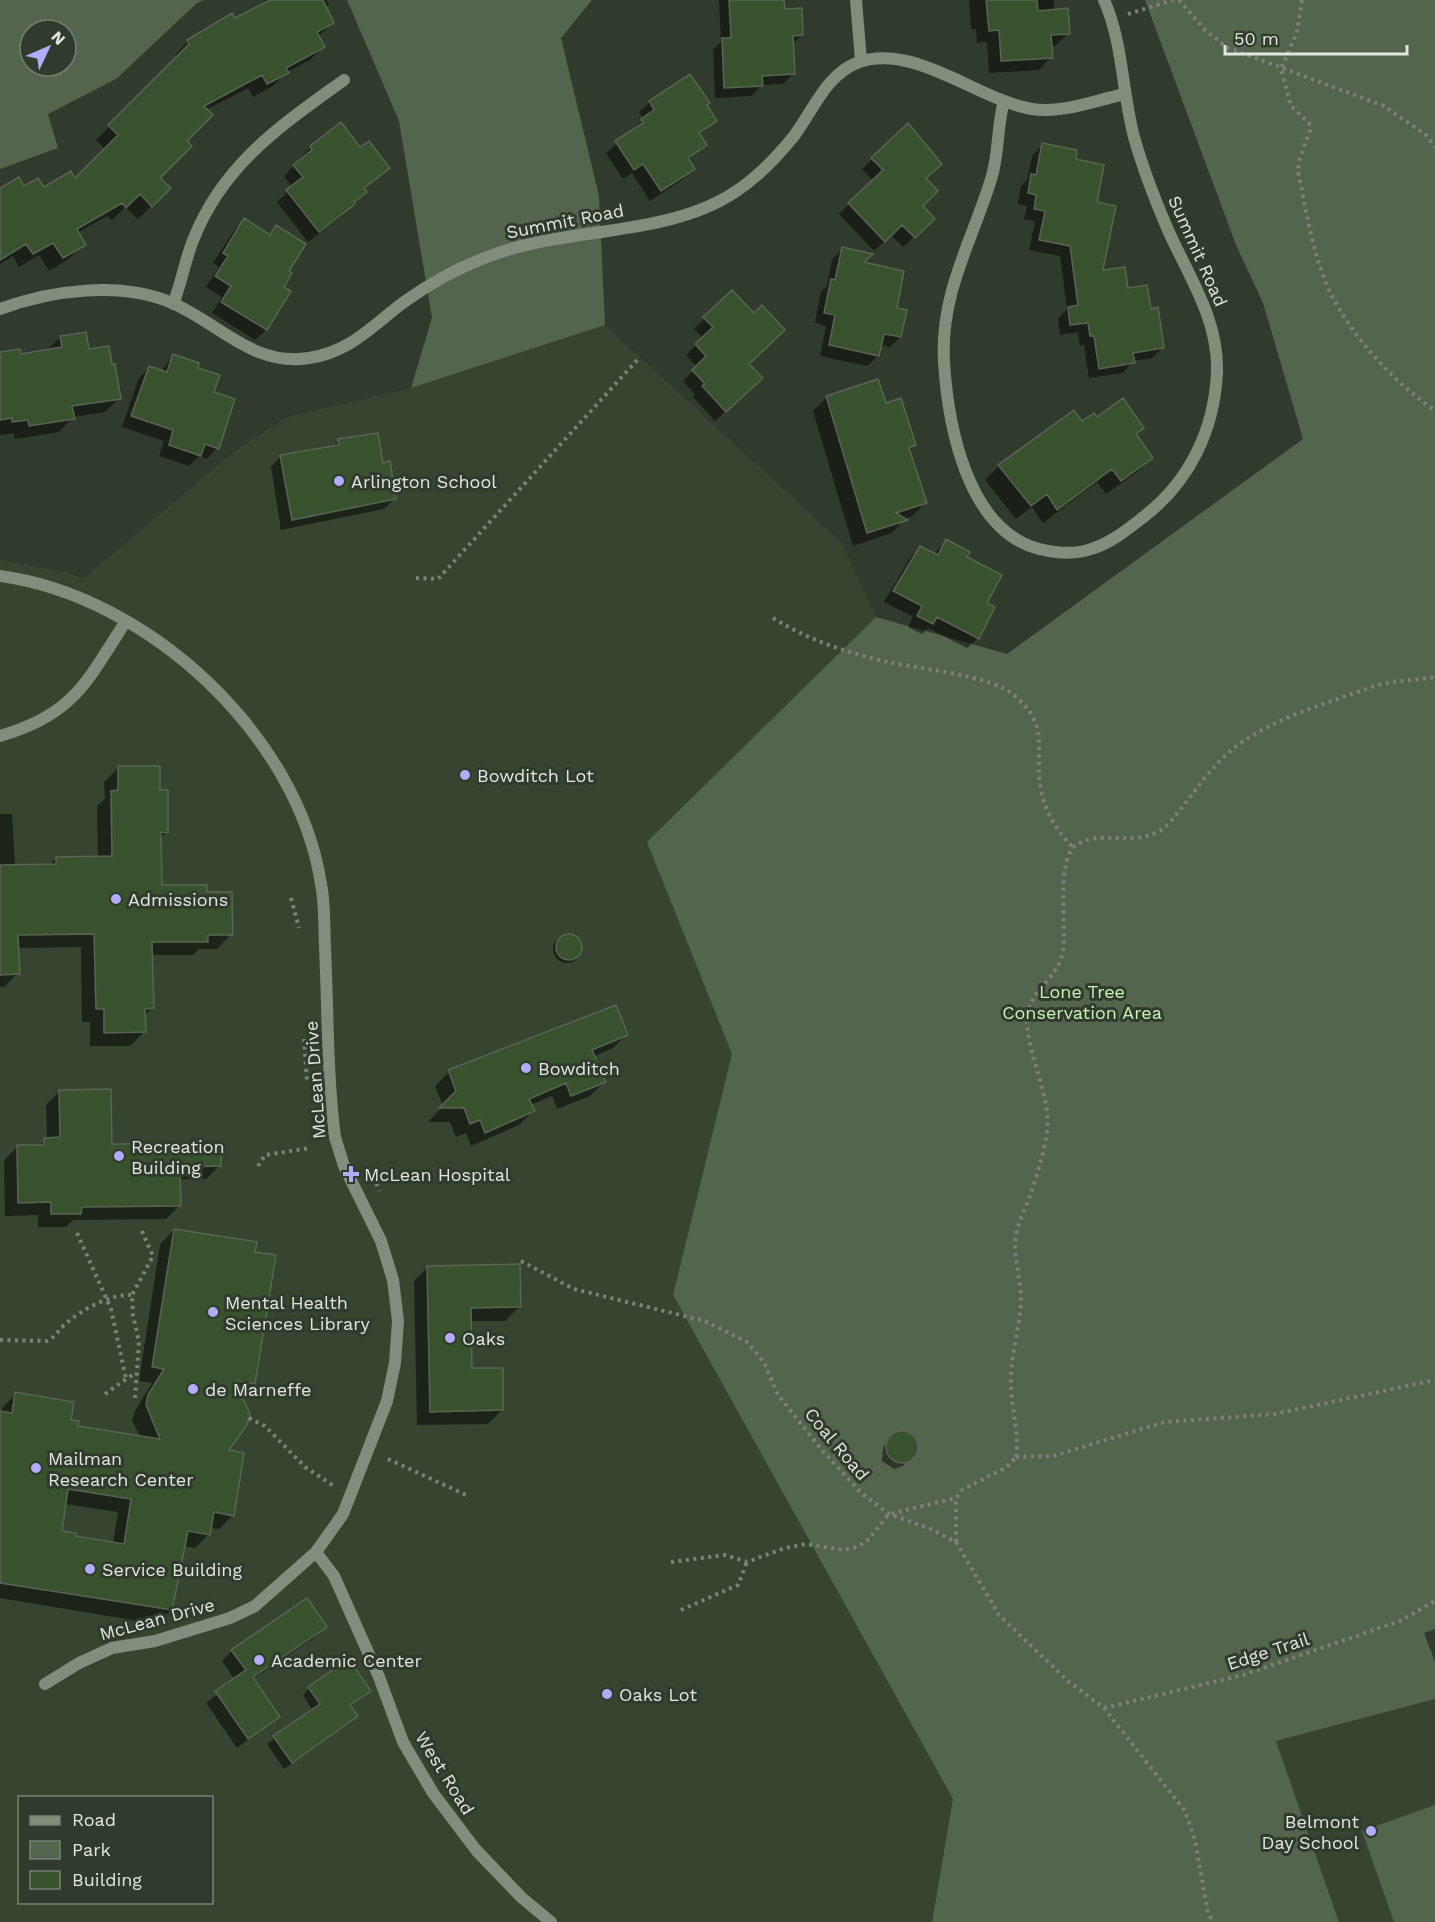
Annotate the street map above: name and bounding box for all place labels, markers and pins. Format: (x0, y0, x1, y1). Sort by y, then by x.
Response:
place label: Arlington School (351, 471, 497, 492)
marker: Arlington School (332, 474, 346, 488)
place label: Bowditch Lot (477, 765, 594, 786)
marker: Bowditch Lot (458, 768, 472, 782)
place label: Admissions (128, 889, 228, 910)
marker: Admissions (109, 892, 123, 906)
place label: Bowditch (538, 1058, 620, 1079)
marker: Bowditch (519, 1061, 533, 1075)
place label: Recreation Building (131, 1136, 225, 1178)
marker: Recreation Building (112, 1149, 126, 1163)
place label: McLean Hospital (364, 1164, 511, 1185)
marker: McLean Hospital (342, 1165, 360, 1183)
place label: Mental Health Sciences Library (225, 1292, 370, 1334)
marker: Mental Health Sciences Library (206, 1305, 220, 1319)
place label: Oaks (462, 1328, 505, 1349)
marker: Oaks (443, 1331, 457, 1345)
place label: de Marneffe (205, 1379, 311, 1400)
marker: de Marneffe (186, 1382, 200, 1396)
place label: Mailman Research Center (48, 1448, 194, 1490)
marker: Mailman Research Center (29, 1461, 43, 1475)
place label: Service Building (102, 1559, 242, 1580)
marker: Service Building (83, 1562, 97, 1576)
place label: Academic Center (271, 1650, 422, 1671)
marker: Academic Center (252, 1653, 266, 1667)
place label: Oaks Lot (619, 1684, 697, 1705)
marker: Oaks Lot (600, 1687, 614, 1701)
place label: Belmont Day School (1262, 1811, 1359, 1853)
marker: Belmont Day School (1364, 1824, 1378, 1838)

